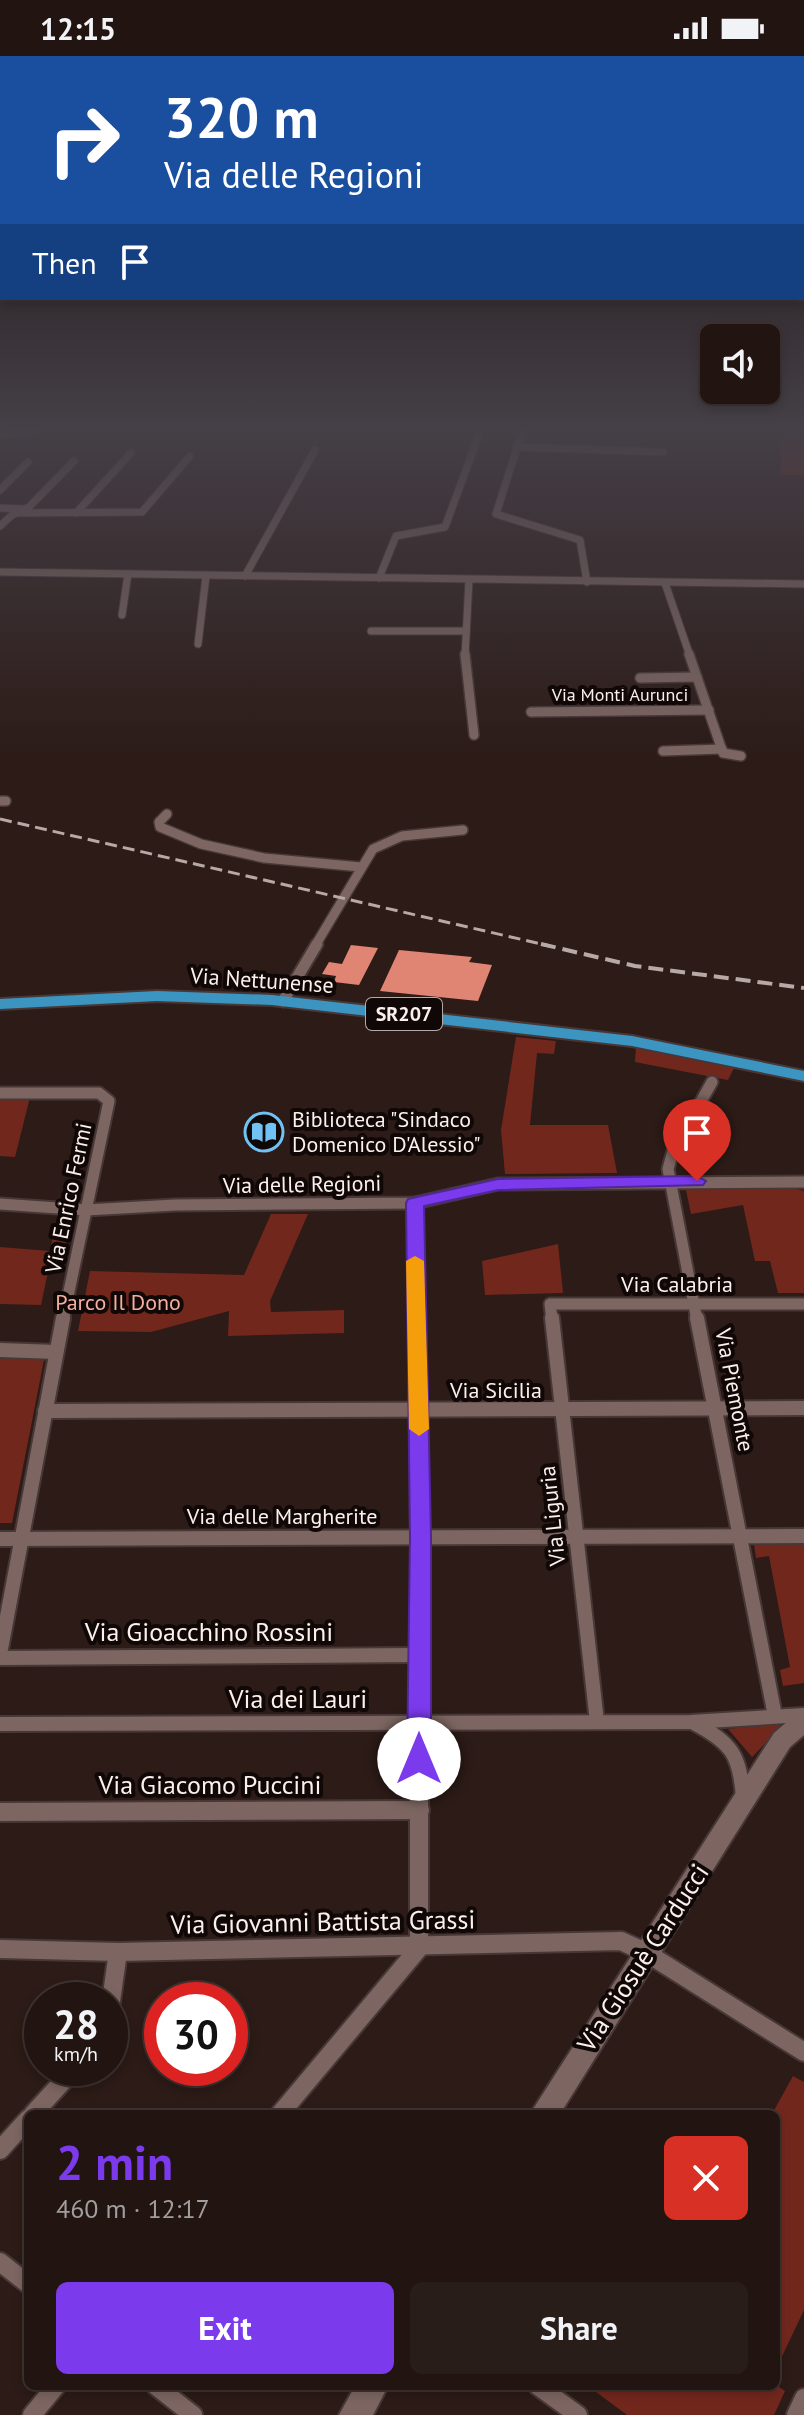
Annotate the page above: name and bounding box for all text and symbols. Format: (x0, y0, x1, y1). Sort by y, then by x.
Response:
text: 12:15 (40, 9, 116, 48)
text: 320 m (164, 81, 319, 153)
icon: right (32, 88, 136, 192)
text: Via delle Regioni (164, 151, 423, 198)
icon: arrive (113, 240, 157, 284)
text: Then (32, 243, 97, 282)
map controls (700, 324, 780, 404)
button: sound (700, 324, 780, 404)
street label: Via Monti Aurunci (551, 683, 688, 706)
street label: Via Nettunense (188, 961, 335, 999)
road number: SR207 (366, 998, 442, 1030)
pin (663, 1099, 731, 1181)
place label: Biblioteca "Sindaco Domenico D'Alessio" (292, 1105, 481, 1158)
library icon: Biblioteca "Sindaco Domenico D'Alessio" (243, 1111, 285, 1153)
icon: arrive (675, 1111, 719, 1155)
street label: Via Enrico Fermi (38, 1120, 98, 1277)
street label: Via delle Regioni (222, 1169, 381, 1199)
street label: Via Calabria (620, 1270, 733, 1298)
park label: Parco Il Dono (55, 1288, 181, 1316)
street label: Via Piemonte (709, 1325, 761, 1454)
street label: Via Sicilia (449, 1376, 542, 1404)
street label: Via Liguria (533, 1465, 571, 1568)
street label: Via delle Margherite (186, 1502, 377, 1530)
street label: Via Gioacchino Rossini (84, 1615, 333, 1648)
street label: Via dei Lauri (228, 1682, 367, 1715)
position arrow (377, 1717, 461, 1801)
street label: Via Giacomo Puccini (97, 1768, 322, 1801)
street label: Via Giosuè Carducci (569, 1858, 716, 2059)
street label: Via Giovanni Battista Grassi (169, 1902, 476, 1941)
speed limit sign: 30 (144, 1982, 248, 2086)
text: 28 (53, 1998, 99, 2050)
text: km/h (54, 2041, 98, 2067)
text: 2 min (56, 2131, 173, 2193)
button: close (664, 2136, 748, 2220)
text: 460 m · 12:17 (56, 2192, 210, 2225)
button: Exit (56, 2282, 394, 2374)
button: Share (410, 2282, 748, 2374)

